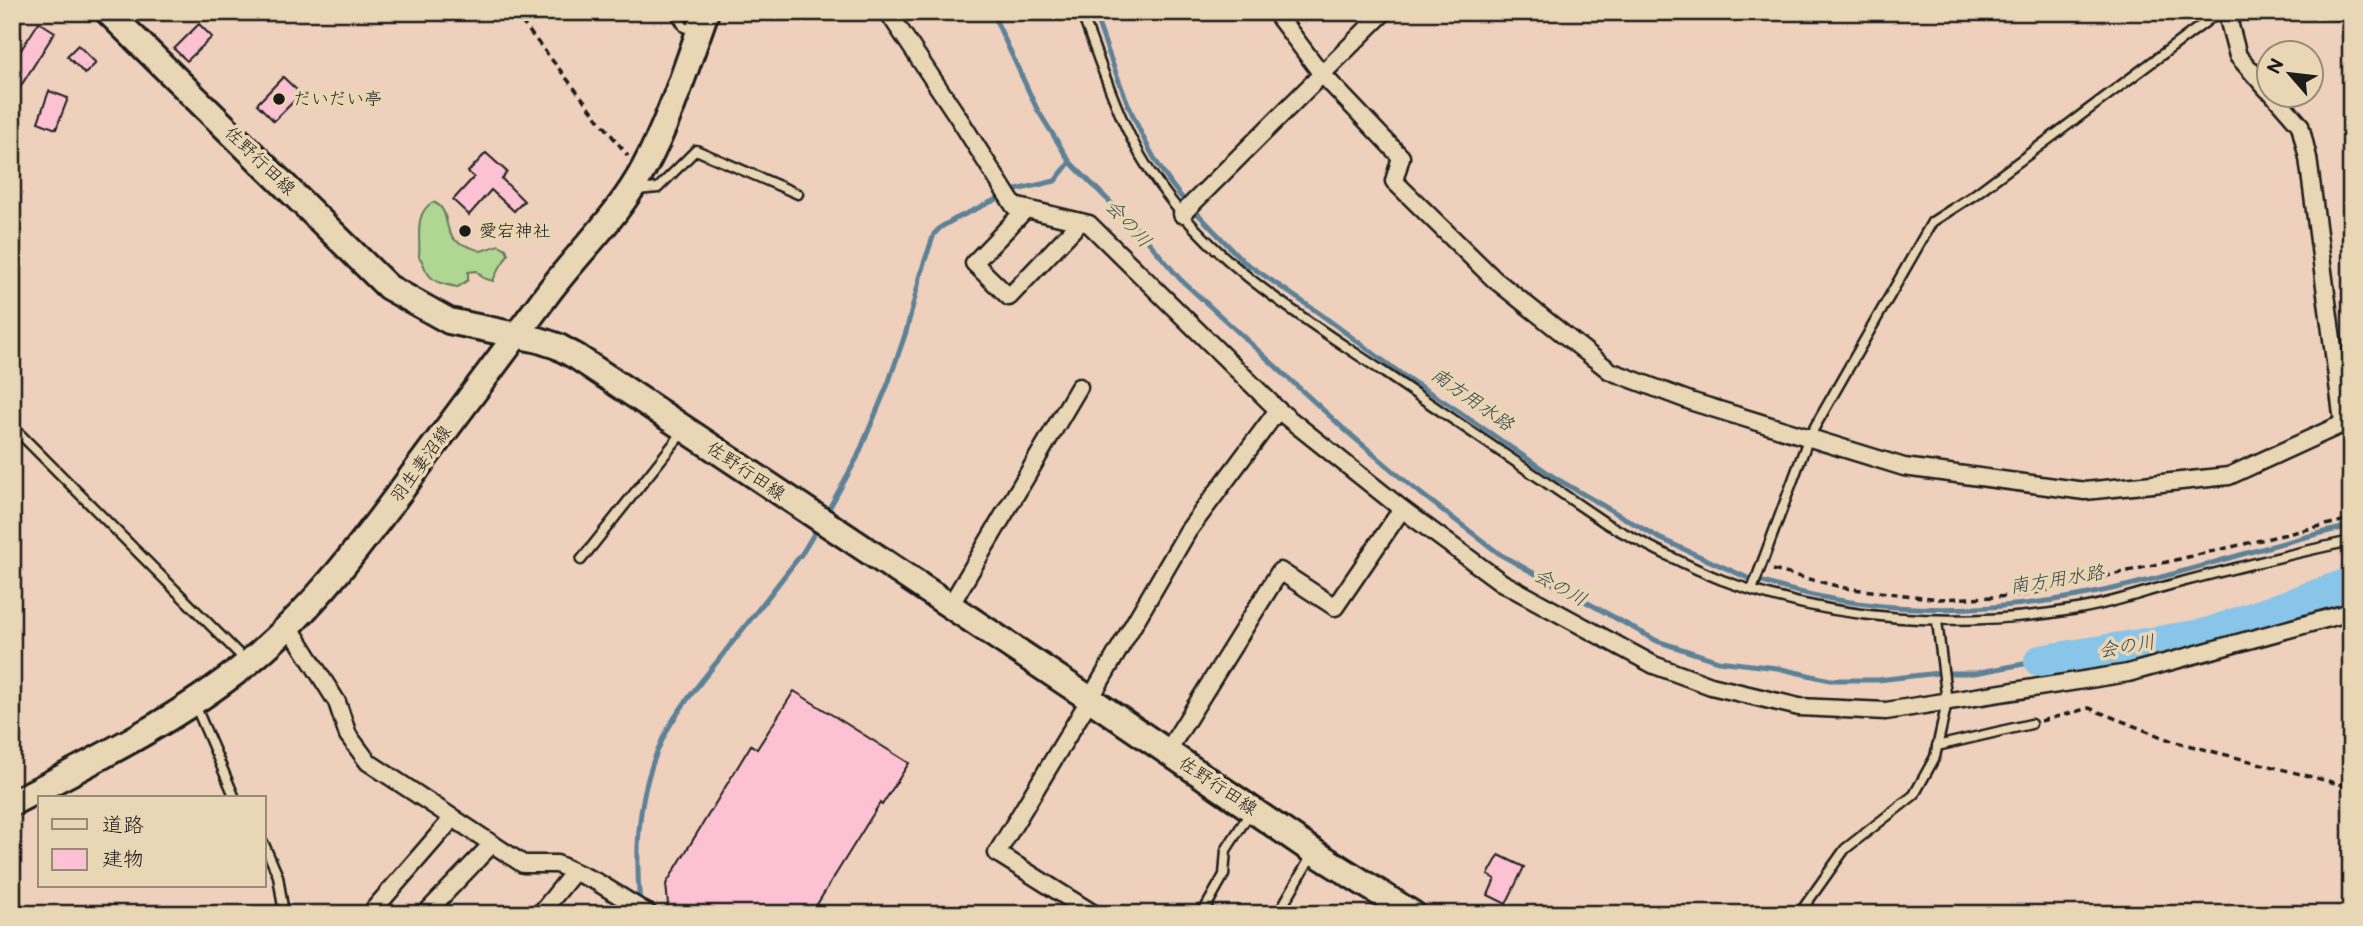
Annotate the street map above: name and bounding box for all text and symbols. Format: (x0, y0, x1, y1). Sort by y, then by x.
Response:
north arrow (2254, 38, 2324, 108)
text: N (2263, 55, 2290, 78)
place label: だいだい亭 (293, 89, 382, 110)
marker: だいだい亭 (271, 91, 287, 107)
street label: 佐野行田線 (220, 122, 300, 200)
water label: 会の川 (1100, 195, 1156, 253)
place label: 愛宕神社 (479, 221, 551, 242)
marker: 愛宕神社 (457, 223, 473, 239)
water label: 南方用水路 (1426, 363, 1518, 437)
street label: 羽生妻沼線 (386, 421, 456, 507)
street label: 佐野行田線 (703, 437, 789, 505)
water label: 南方用水路 (2008, 561, 2107, 599)
water label: 会の川 (1529, 564, 1591, 612)
water label: 会の川 (2097, 631, 2157, 663)
street label: 佐野行田線 (1175, 752, 1261, 820)
legend (38, 796, 266, 888)
text: 道路 (102, 813, 144, 838)
text: 建物 (102, 847, 144, 872)

